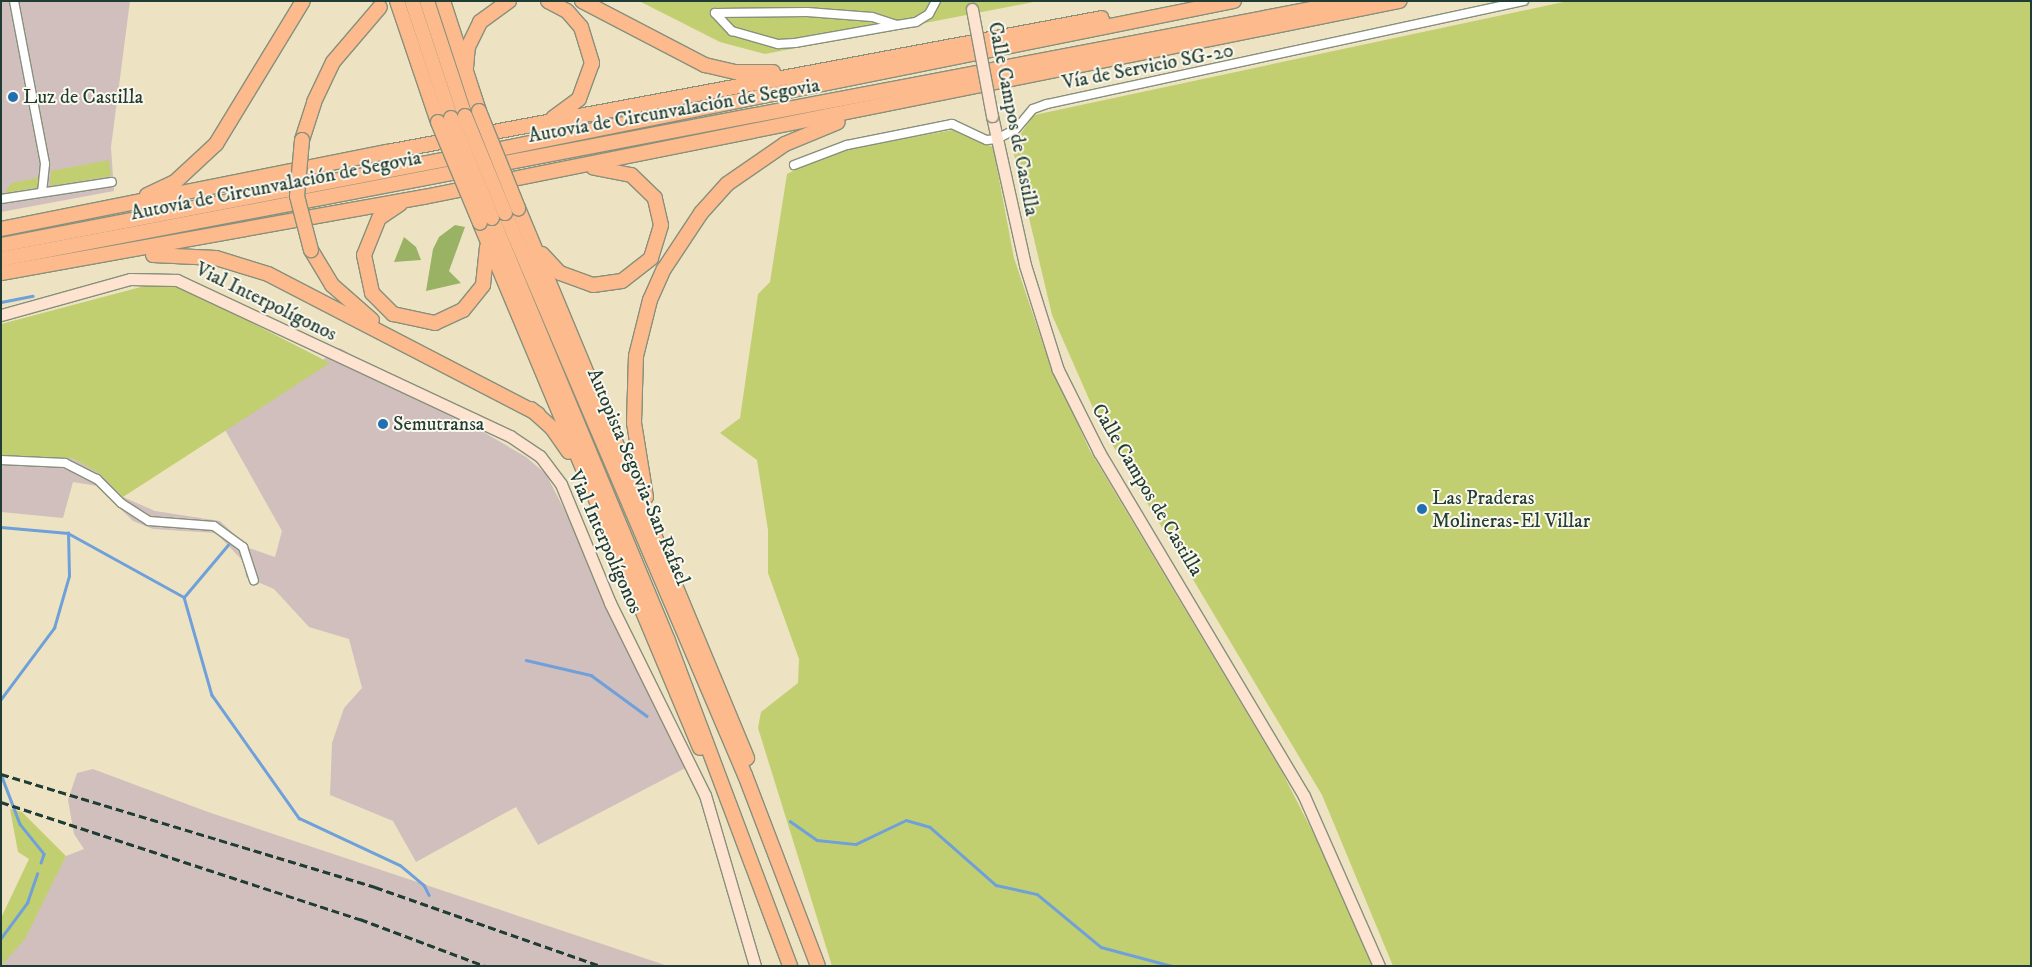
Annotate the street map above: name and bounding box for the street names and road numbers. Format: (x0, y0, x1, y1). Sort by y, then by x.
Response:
street label: Calle Campos de Castilla (982, 20, 1044, 218)
street label: Vía de Servicio SG-20 (1060, 39, 1236, 95)
street label: Autovía de Circunvalación de Segovia (526, 74, 822, 148)
street label: Autovía de Circunvalación de Segovia (129, 146, 423, 226)
street label: Vial Interpolígonos (191, 257, 341, 347)
street label: Autopista Segovia-San Rafael (581, 365, 695, 589)
street label: Calle Campos de Castilla (1086, 399, 1208, 581)
street label: Vial Interpolígonos (563, 467, 647, 617)

